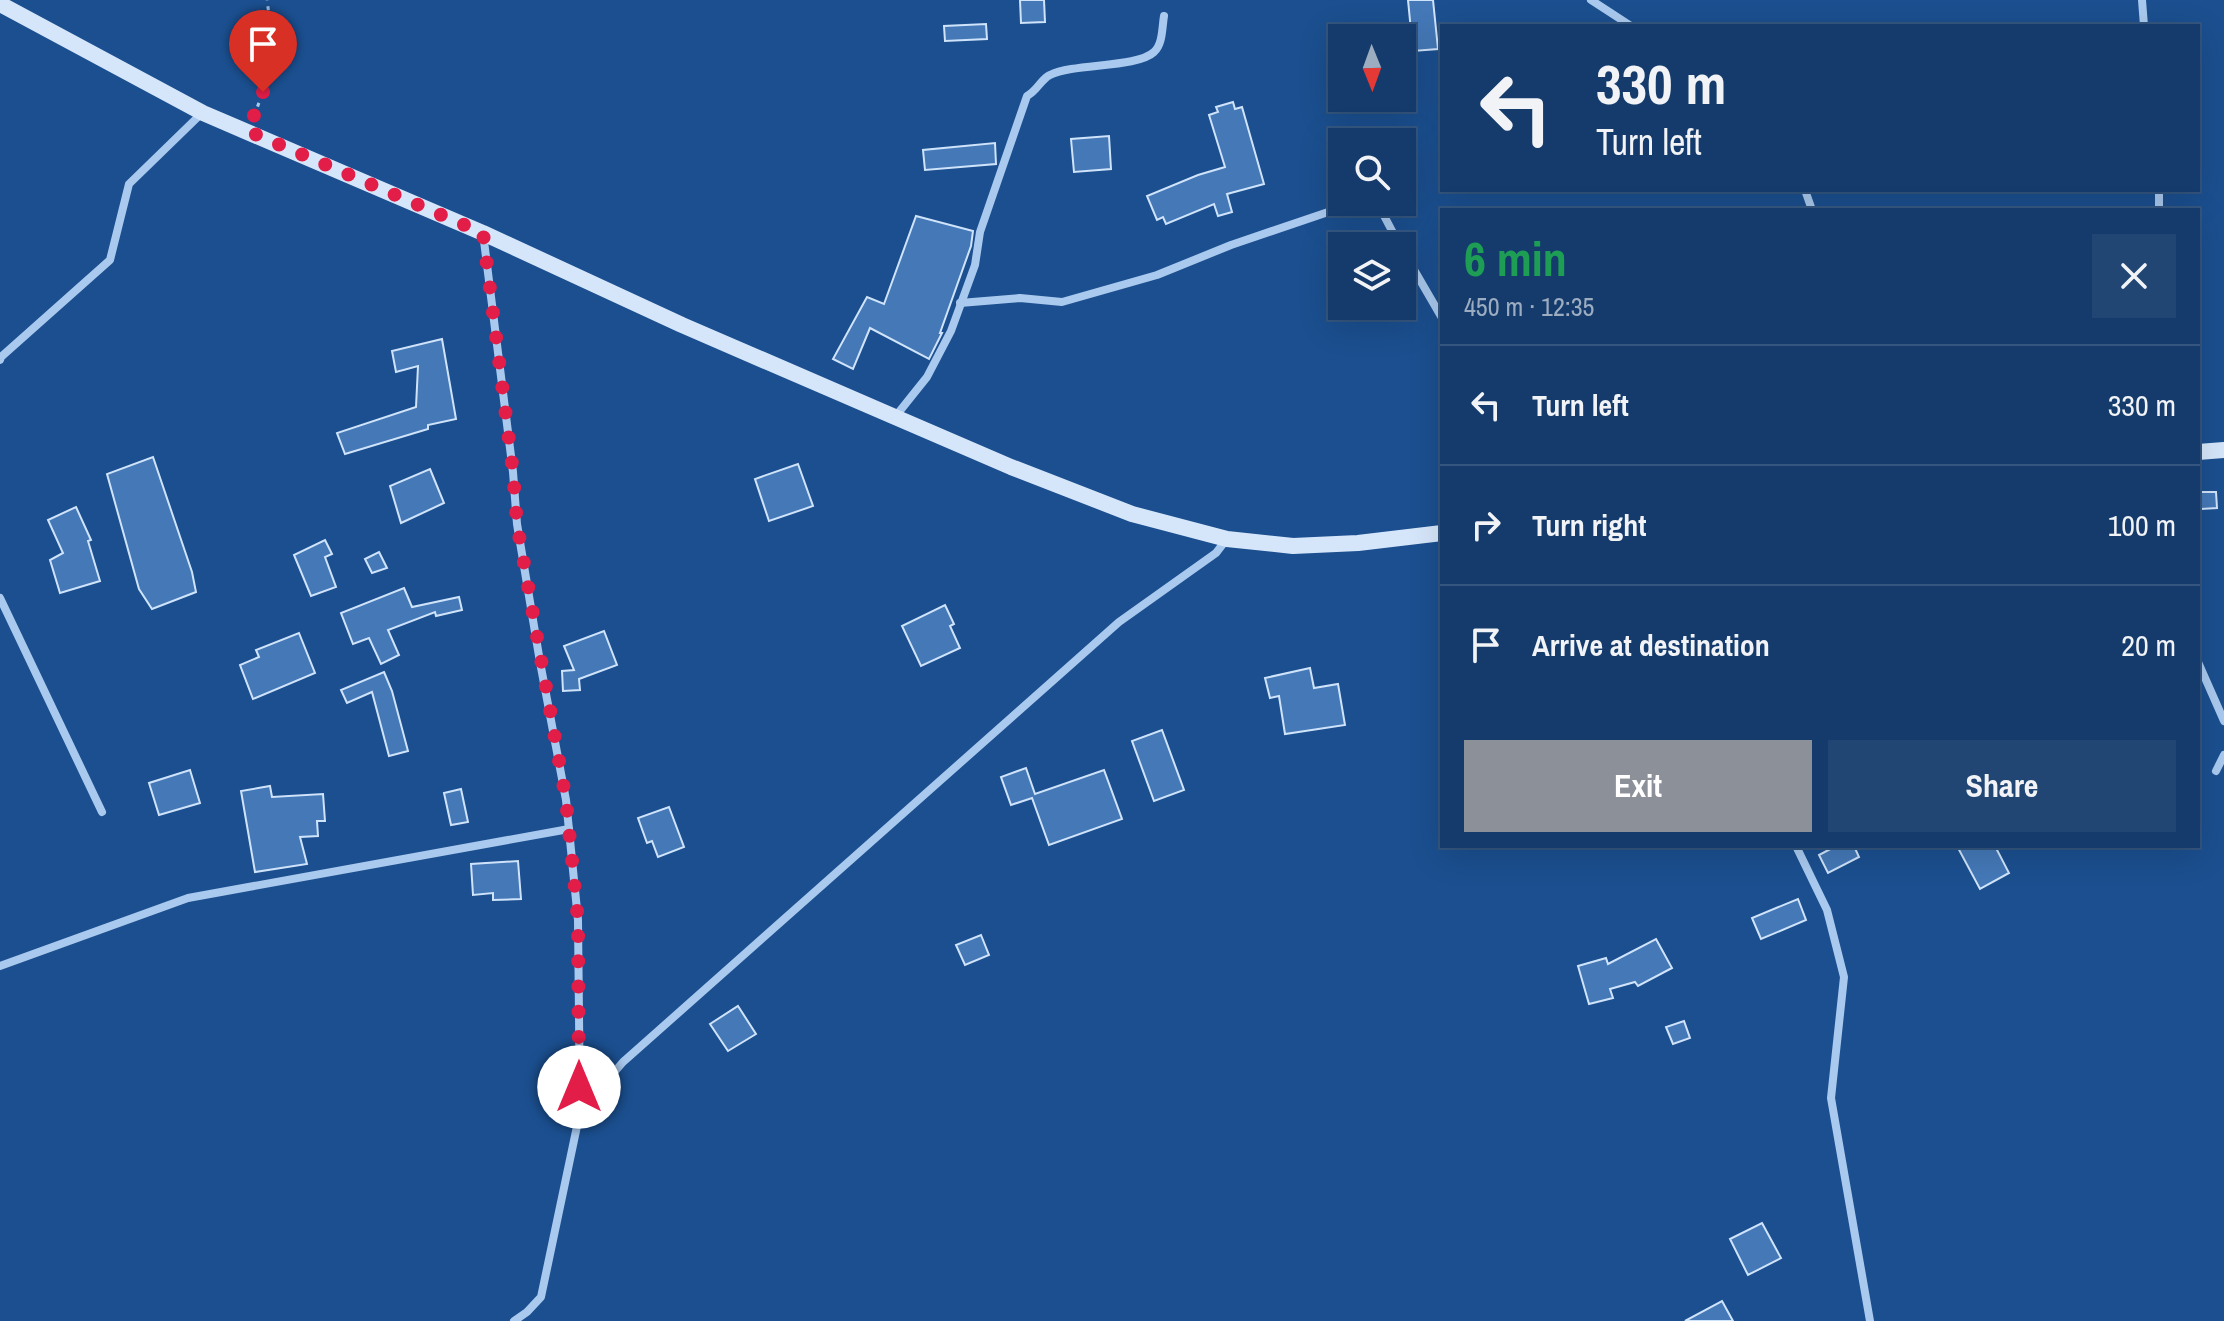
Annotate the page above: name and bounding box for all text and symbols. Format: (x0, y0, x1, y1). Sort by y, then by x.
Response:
pin (229, 10, 297, 92)
icon: arrive (241, 22, 285, 66)
north arrow (1328, 24, 1416, 112)
map controls (1328, 24, 1416, 320)
text: 330 m (1596, 46, 1726, 121)
icon: left (1464, 56, 1568, 160)
text: Turn left (1596, 118, 1702, 166)
button: search (1328, 128, 1416, 216)
text: 6 min (1464, 226, 1567, 291)
button: layers (1328, 232, 1416, 320)
button: close (2092, 234, 2176, 318)
text: 450 m · 12:35 (1464, 289, 1594, 324)
icon: left (1464, 383, 1508, 427)
text: Turn left (1532, 385, 1629, 425)
text: 330 m (2108, 385, 2176, 425)
icon: right (1464, 503, 1508, 547)
text: Turn right (1532, 505, 1646, 545)
text: 100 m (2108, 505, 2176, 545)
icon: arrive (1464, 623, 1508, 667)
text: Arrive at destination (1532, 625, 1770, 665)
text: 20 m (2121, 625, 2176, 665)
button: Exit (1464, 740, 1812, 832)
button: Share (1828, 740, 2176, 832)
position arrow (537, 1045, 621, 1129)

